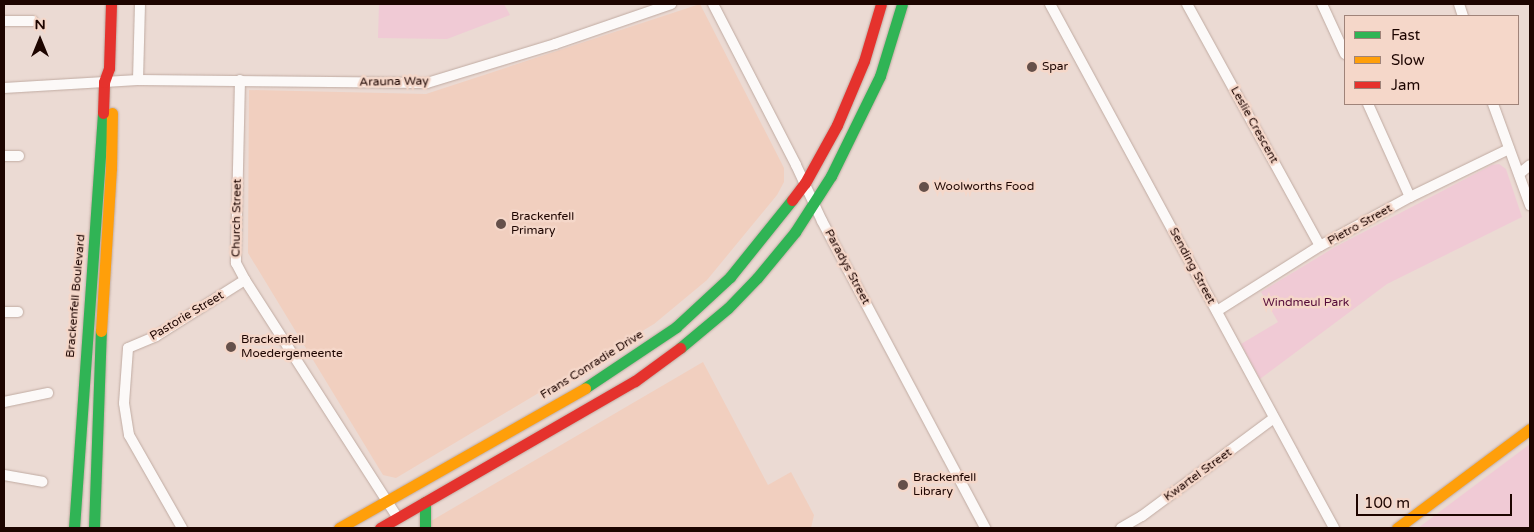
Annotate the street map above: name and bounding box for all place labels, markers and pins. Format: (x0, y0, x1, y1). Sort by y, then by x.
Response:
place label: Spar (1042, 60, 1068, 74)
marker: Spar (1026, 61, 1038, 73)
place label: Woolworths Food (934, 180, 1034, 194)
marker: Woolworths Food (918, 181, 930, 193)
place label: Brackenfell Primary (511, 210, 574, 238)
marker: Brackenfell Primary (495, 218, 507, 230)
place label: Brackenfell Moedergemeente (241, 333, 343, 361)
marker: Brackenfell Moedergemeente (225, 341, 237, 353)
place label: Brackenfell Library (913, 471, 976, 499)
marker: Brackenfell Library (897, 479, 909, 491)

